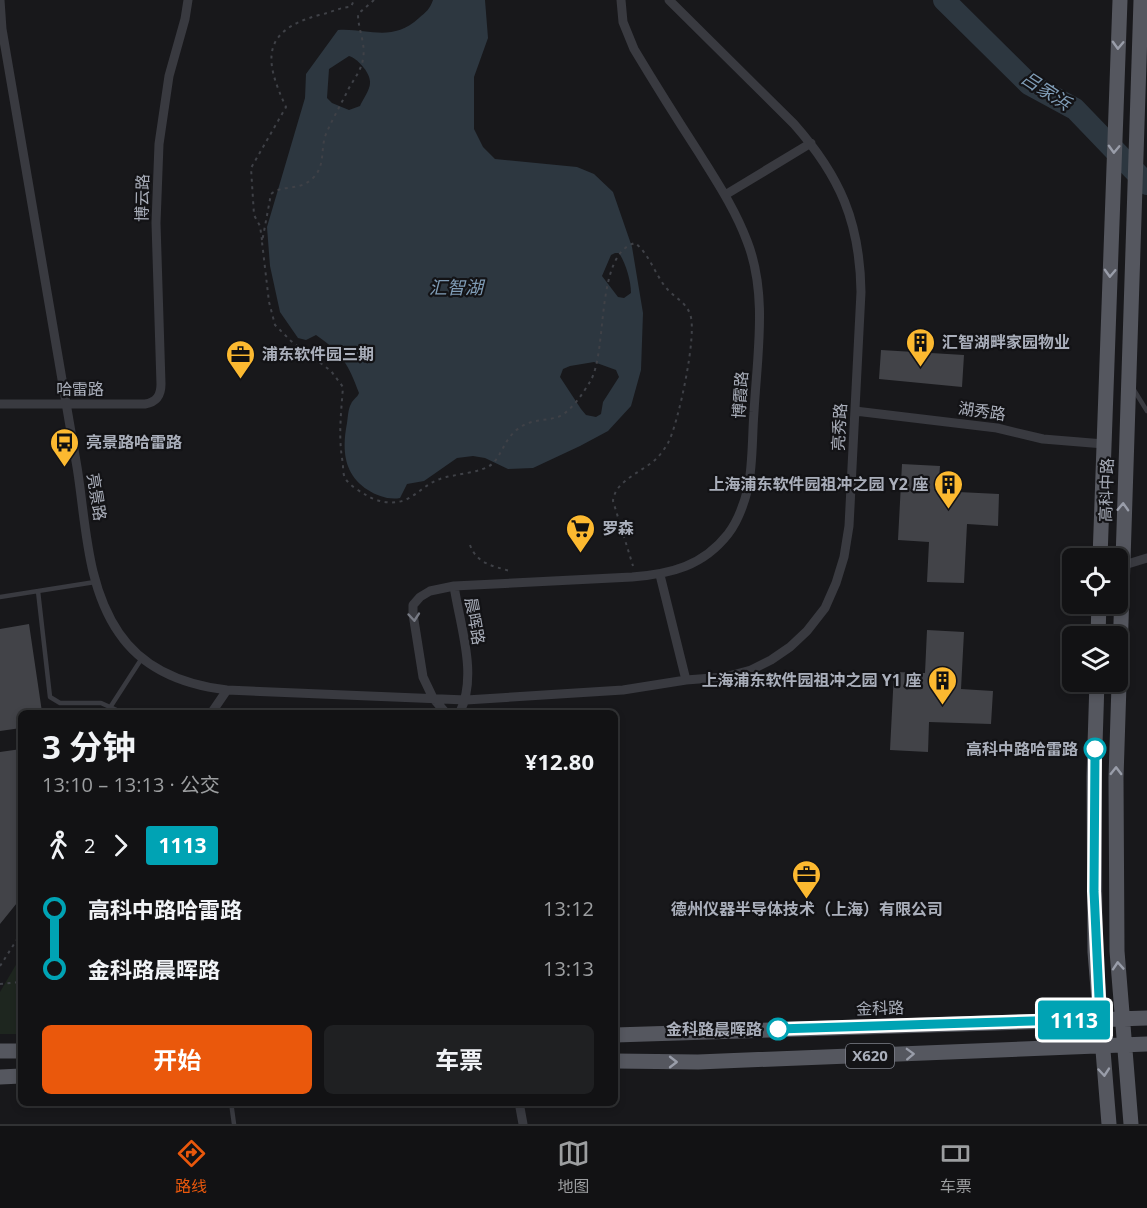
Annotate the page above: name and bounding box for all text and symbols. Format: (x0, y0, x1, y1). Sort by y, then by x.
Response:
one-way arrow (1112, 41, 1124, 50)
water label: 吕家浜 (1017, 65, 1077, 116)
one-way arrow (1108, 144, 1121, 153)
street label: 博云路 (131, 174, 153, 222)
one-way arrow (1104, 268, 1116, 277)
water label: 汇智湖 (429, 275, 486, 299)
building icon: 汇智湖畔家园物业 (905, 326, 937, 368)
place label: 汇智湖畔家园物业 (942, 331, 1070, 353)
office icon: 浦东软件园三期 (225, 338, 257, 380)
place label: 浦东软件园三期 (262, 343, 374, 365)
street label: 博霞路 (727, 370, 753, 420)
street label: 哈雷路 (56, 378, 104, 400)
street label: 湖秀路 (957, 397, 1007, 425)
street label: 亮秀路 (827, 402, 851, 452)
bus stop icon: 亮景路哈雷路 (49, 426, 81, 468)
place label: 亮景路哈雷路 (86, 431, 182, 453)
street label: 高科中路 (1094, 458, 1118, 522)
building icon: 上海浦东软件园祖冲之园 Y2 座 (933, 468, 965, 510)
street label: 亮景路 (82, 472, 112, 522)
place label: 上海浦东软件园祖冲之园 Y2 座 (709, 473, 928, 495)
one-way arrow (1117, 503, 1130, 512)
supermarket icon: 罗森 (565, 512, 597, 554)
place label: 罗森 (602, 517, 634, 539)
map controls (1062, 548, 1128, 692)
button: locate (1062, 548, 1128, 614)
street label: 晨晖路 (460, 595, 490, 647)
one-way arrow (407, 613, 420, 622)
button: layers (1062, 626, 1128, 692)
building icon: 上海浦东软件园祖冲之园 Y1 座 (926, 664, 958, 706)
place label: 上海浦东软件园祖冲之园 Y1 座 (702, 669, 921, 691)
text: 3 分钟 (42, 724, 135, 769)
place label: 高科中路哈雷路 (966, 738, 1078, 760)
marker: 高科中路哈雷路 (1084, 738, 1106, 760)
text: ¥12.80 (525, 746, 594, 776)
one-way arrow (1110, 766, 1122, 775)
text: 13:10 – 13:13 · 公交 (42, 771, 220, 798)
icon: walk (42, 829, 75, 862)
icon: forward (104, 829, 137, 862)
text: 1113 (158, 831, 206, 859)
text: 2 (84, 832, 95, 859)
office icon: 德州仪器半导体技术（上海）有限公司 (791, 858, 823, 900)
text: 高科中路哈雷路 (88, 894, 242, 924)
text: 13:12 (543, 895, 594, 922)
place label: 德州仪器半导体技术（上海）有限公司 (671, 898, 943, 920)
text: 金科路晨晖路 (88, 954, 220, 984)
text: 13:13 (543, 955, 594, 982)
one-way arrow (1112, 961, 1125, 970)
street label: 金科路 (856, 996, 904, 1020)
line badge: 1113 (1032, 1000, 1116, 1040)
text: 1113 (1050, 1006, 1098, 1034)
place label: 金科路晨晖路 (666, 1018, 762, 1040)
marker: 金科路晨晖路 (767, 1018, 789, 1040)
button: 开始 (42, 1025, 312, 1094)
button: 车票 (324, 1025, 594, 1094)
road number: X620 (846, 1044, 894, 1068)
one-way arrow (906, 1048, 915, 1060)
one-way arrow (669, 1056, 678, 1068)
one-way arrow (1097, 1067, 1110, 1076)
tab: 路线 (175, 1137, 208, 1197)
tab: 地图 (557, 1137, 590, 1197)
tab: 车票 (939, 1137, 972, 1197)

